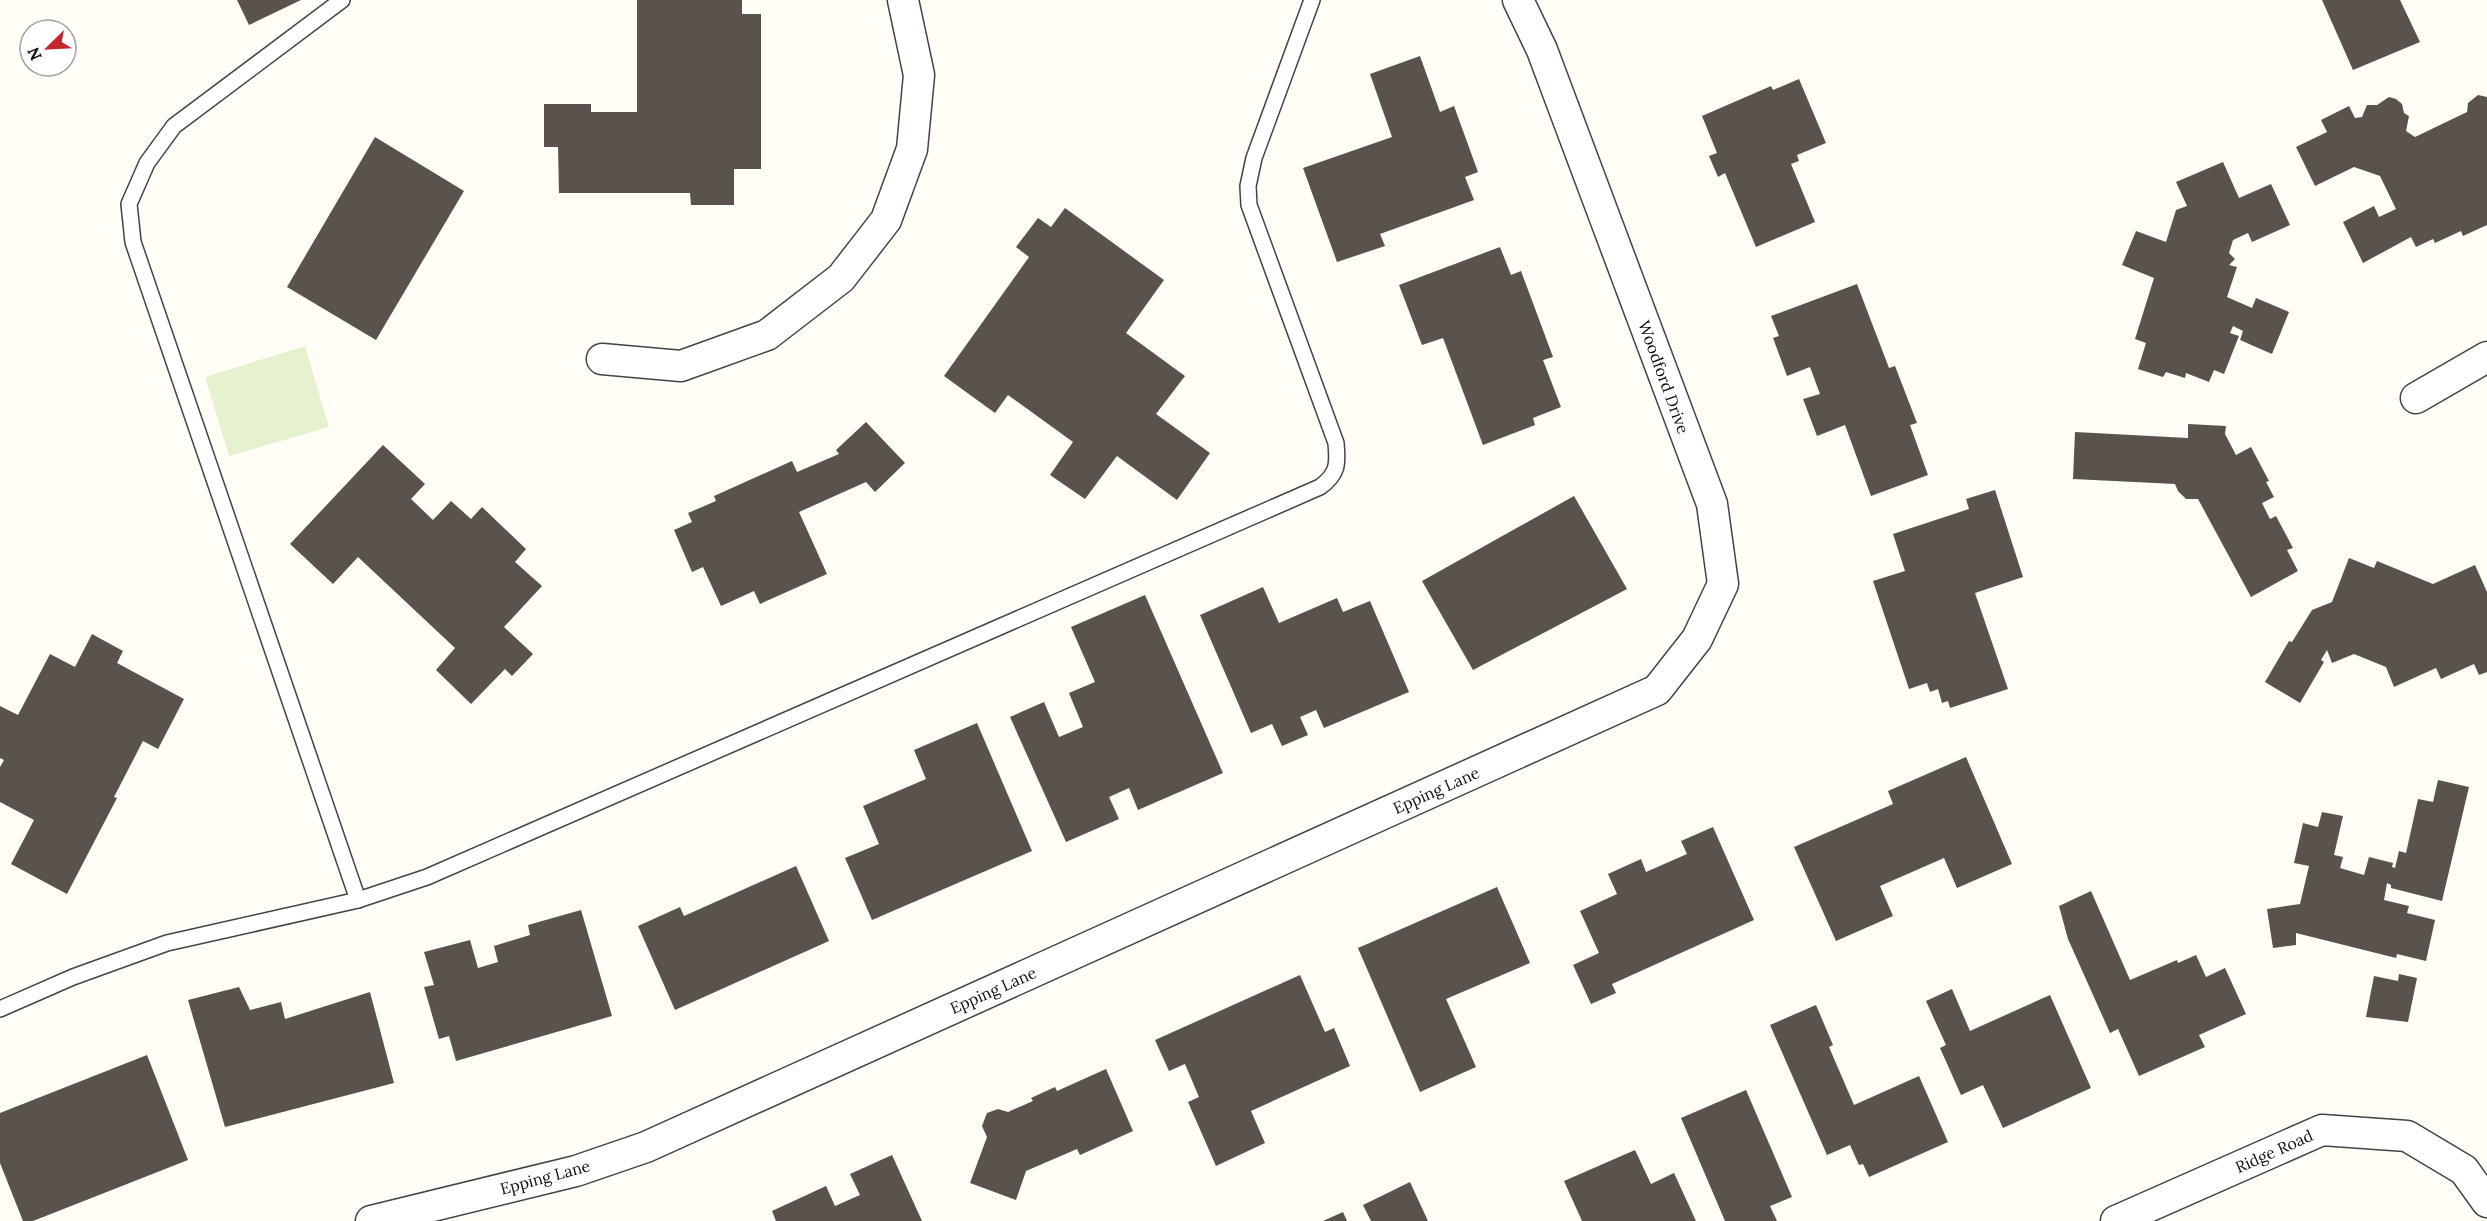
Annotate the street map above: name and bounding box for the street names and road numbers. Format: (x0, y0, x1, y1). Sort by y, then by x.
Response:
street label: Woodford Drive (1634, 318, 1694, 437)
street label: Epping Lane (1390, 762, 1483, 818)
street label: Epping Lane (947, 962, 1040, 1018)
street label: Ridge Road (2232, 1125, 2316, 1177)
street label: Epping Lane (498, 1155, 593, 1199)

